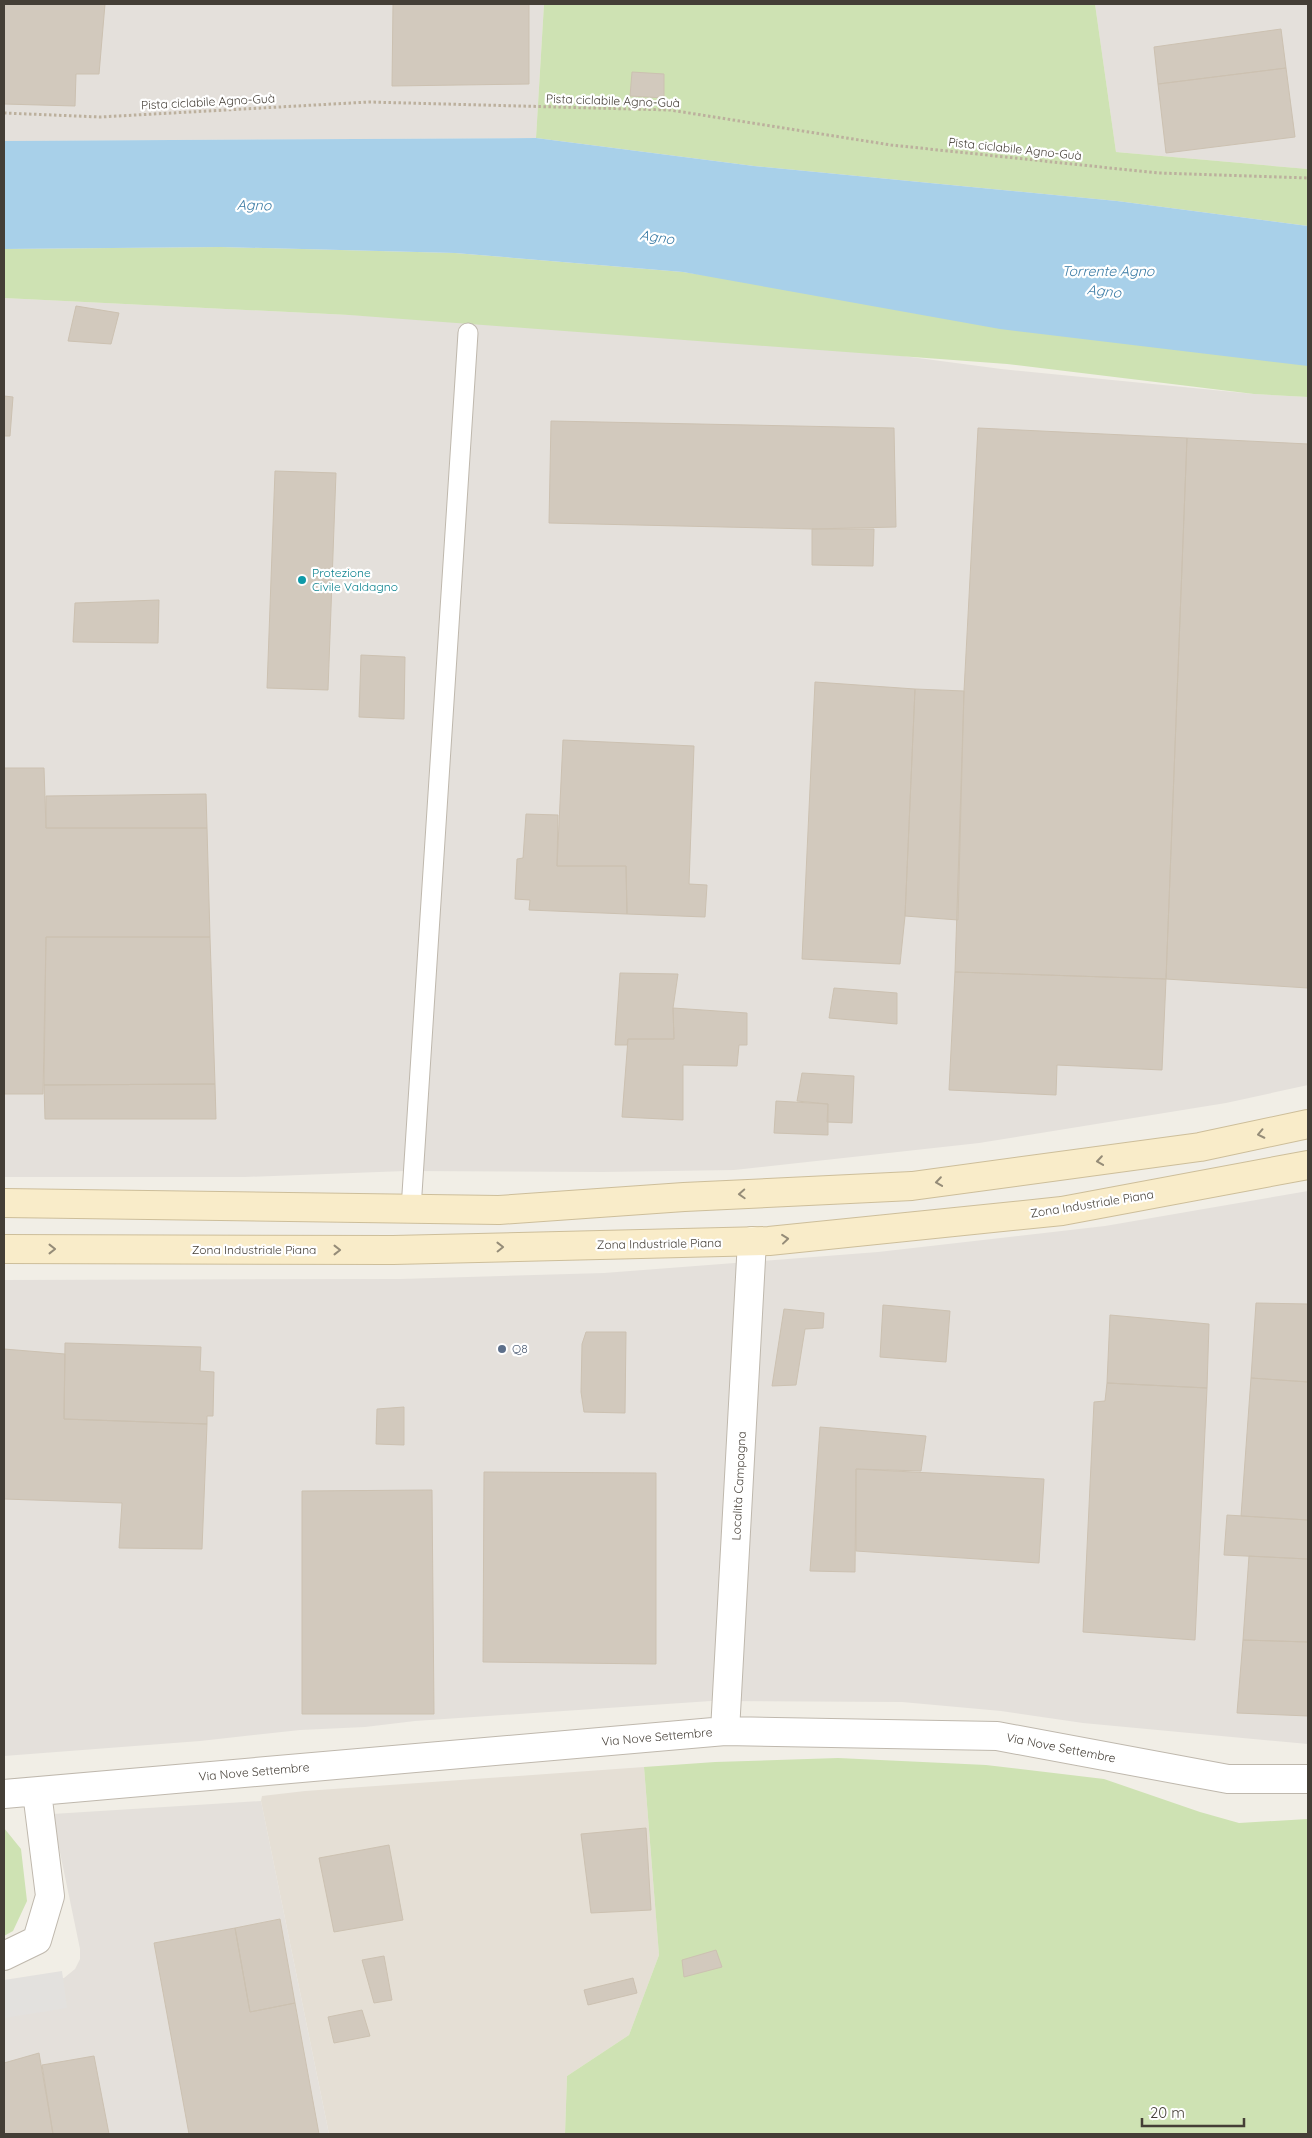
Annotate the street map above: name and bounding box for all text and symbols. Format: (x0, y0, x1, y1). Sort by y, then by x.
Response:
street label: Pista ciclabile Agno-Guà (141, 91, 275, 112)
street label: Pista ciclabile Agno-Guà (546, 91, 680, 110)
street label: Pista ciclabile Agno-Guà (948, 134, 1083, 163)
water label: Agno (237, 196, 272, 214)
water label: Agno (639, 226, 676, 248)
water label: Torrente Agno (1062, 262, 1155, 280)
water label: Agno (1086, 280, 1123, 302)
place label: Protezione Civile Valdagno (312, 565, 398, 594)
marker: Protezione Civile Valdagno (296, 574, 308, 586)
one-way arrow (1256, 1129, 1265, 1139)
one-way arrow (1096, 1155, 1104, 1166)
one-way arrow (935, 1177, 944, 1187)
street label: Zona Industriale Piana (1029, 1186, 1155, 1221)
one-way arrow (738, 1189, 746, 1200)
one-way arrow (781, 1234, 789, 1245)
street label: Zona Industriale Piana (597, 1235, 721, 1252)
street label: Zona Industriale Piana (192, 1242, 316, 1257)
one-way arrow (496, 1242, 504, 1253)
one-way arrow (49, 1244, 57, 1254)
one-way arrow (334, 1245, 342, 1255)
place label: Q8 (512, 1341, 528, 1356)
marker: Q8 (496, 1343, 508, 1355)
street label: Località Campagna (728, 1431, 749, 1541)
street label: Via Nove Settembre (601, 1724, 713, 1749)
street label: Via Nove Settembre (1005, 1730, 1117, 1766)
street label: Via Nove Settembre (198, 1759, 310, 1784)
scale bar (1142, 2096, 1244, 2128)
text: 20 m (1150, 2103, 1185, 2122)

